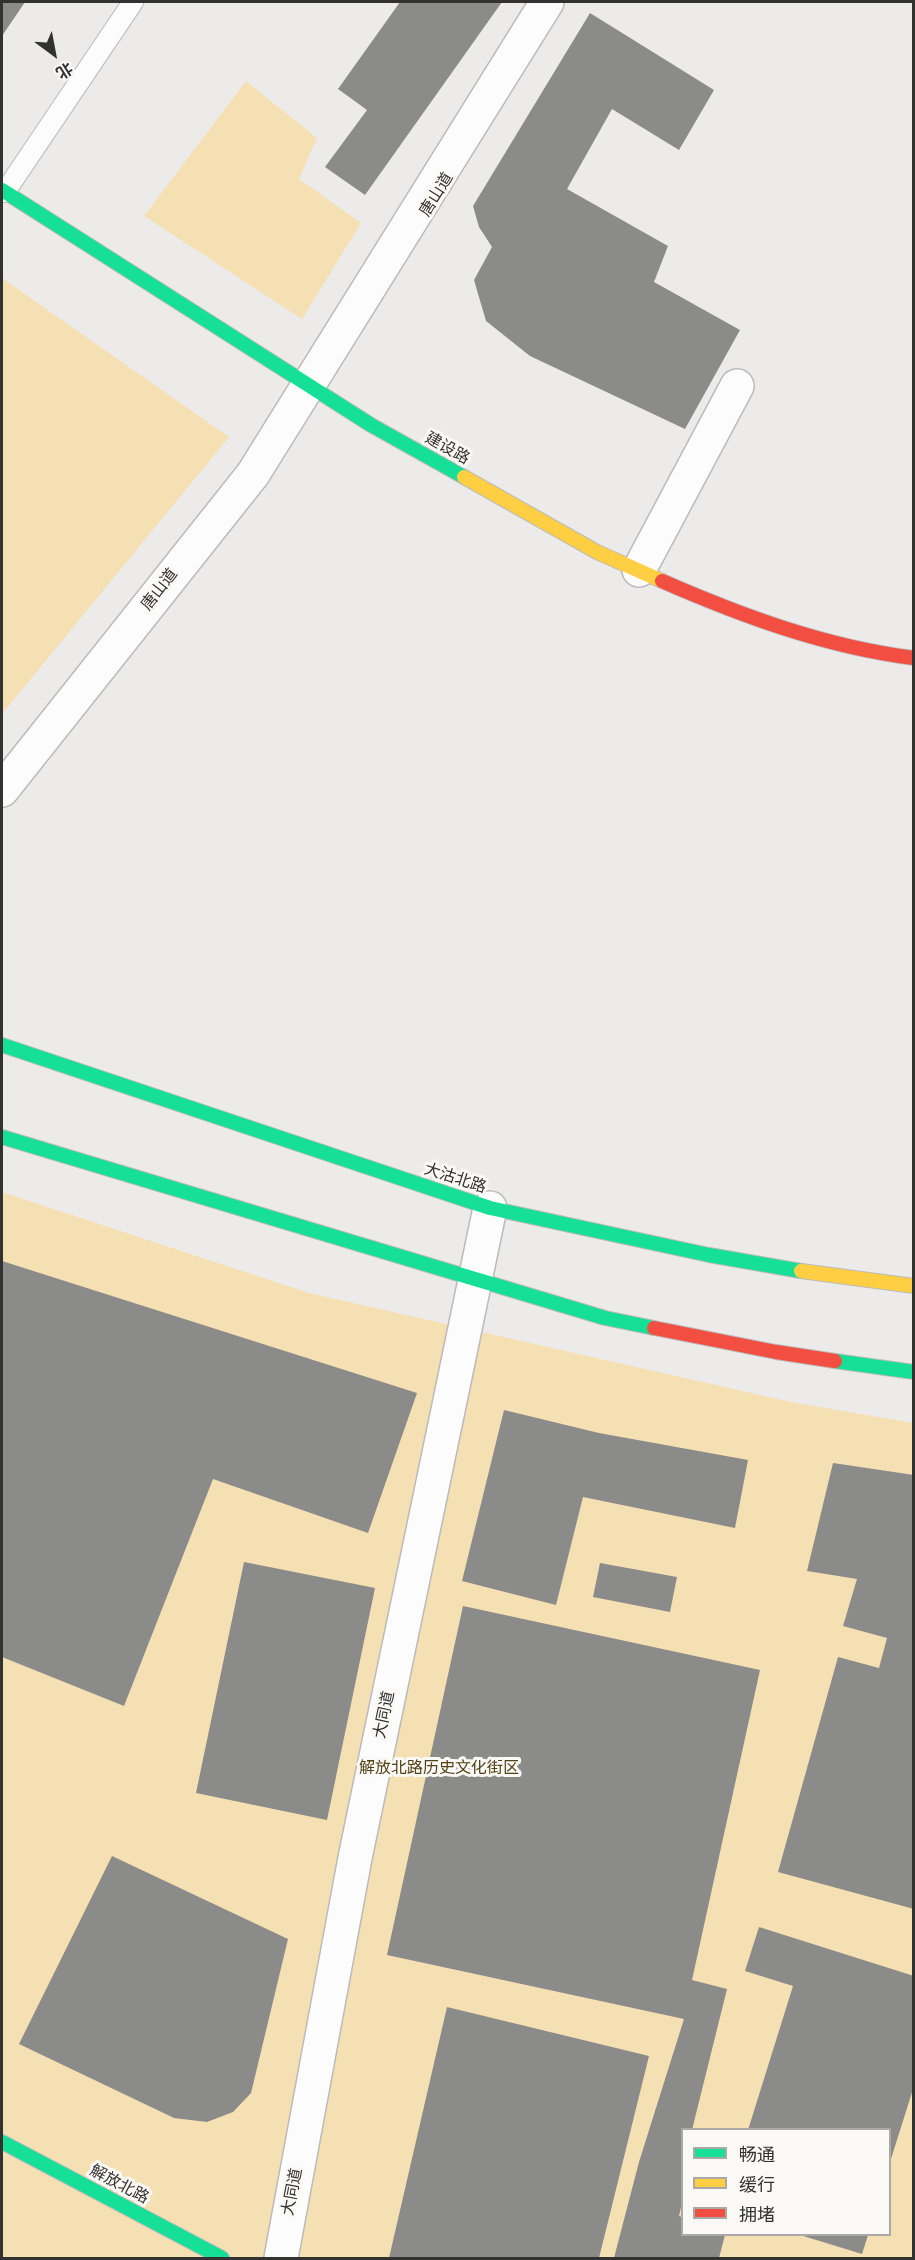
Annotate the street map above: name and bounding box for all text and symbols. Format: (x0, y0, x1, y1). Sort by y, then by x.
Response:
north arrow (24, 24, 84, 84)
text: 北 (52, 57, 76, 82)
street label: 唐山道 (416, 170, 458, 220)
street label: 建设路 (421, 429, 473, 469)
street label: 唐山道 (138, 565, 182, 615)
street label: 大沽北路 (422, 1160, 488, 1198)
street label: 大同道 (371, 1690, 399, 1740)
park label: 解放北路历史文化街区 (359, 1759, 519, 1779)
legend (681, 2128, 891, 2236)
text: 畅通 (739, 2145, 775, 2166)
street label: 解放北路 (86, 2162, 152, 2208)
street label: 大同道 (279, 2167, 307, 2217)
text: 缓行 (739, 2175, 775, 2196)
text: 拥堵 (739, 2205, 775, 2226)

